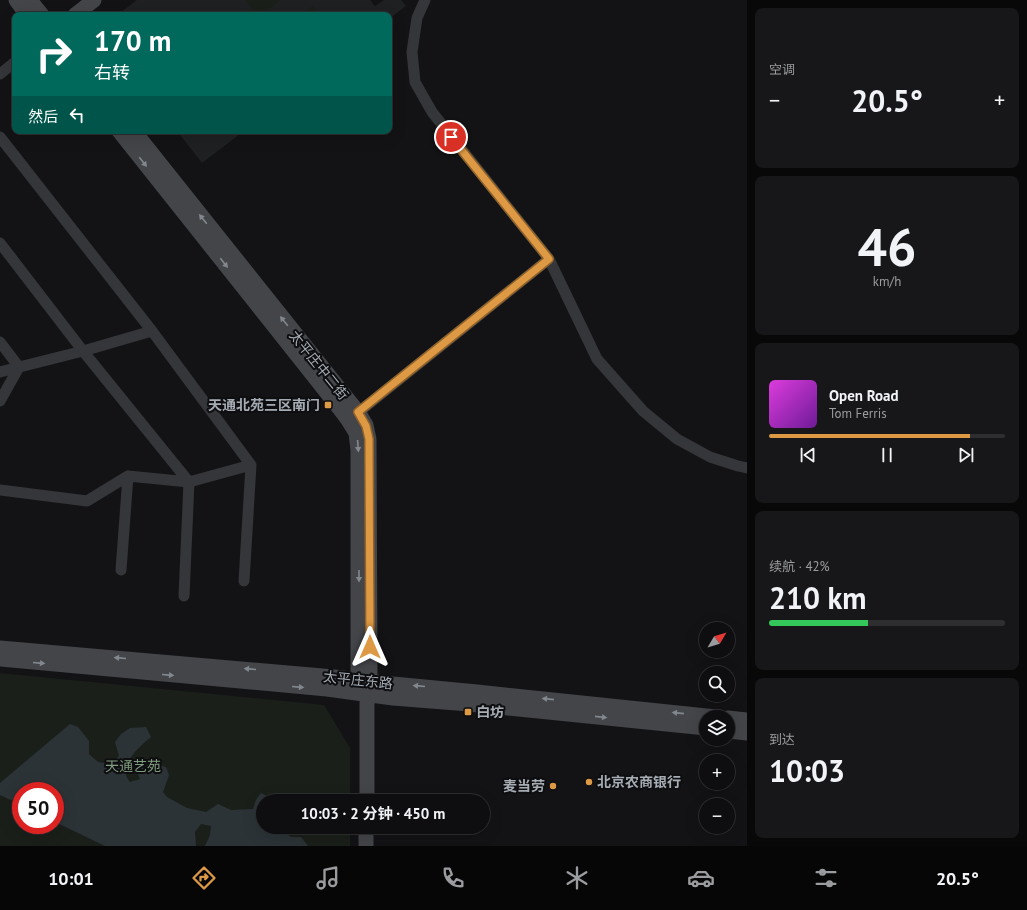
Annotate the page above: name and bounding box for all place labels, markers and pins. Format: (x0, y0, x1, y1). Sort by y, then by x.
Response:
pin (434, 120, 468, 154)
place label: 天通北苑三区南门 (208, 396, 320, 414)
marker: 天通北苑三区南门 (323, 400, 333, 410)
place label: 白坊 (476, 703, 504, 721)
marker: 白坊 (463, 707, 473, 717)
place label: 北京农商银行 (597, 773, 681, 791)
place label: 麦当劳 (503, 777, 545, 795)
marker: 北京农商银行 (584, 777, 594, 787)
marker: 麦当劳 (548, 781, 558, 791)

